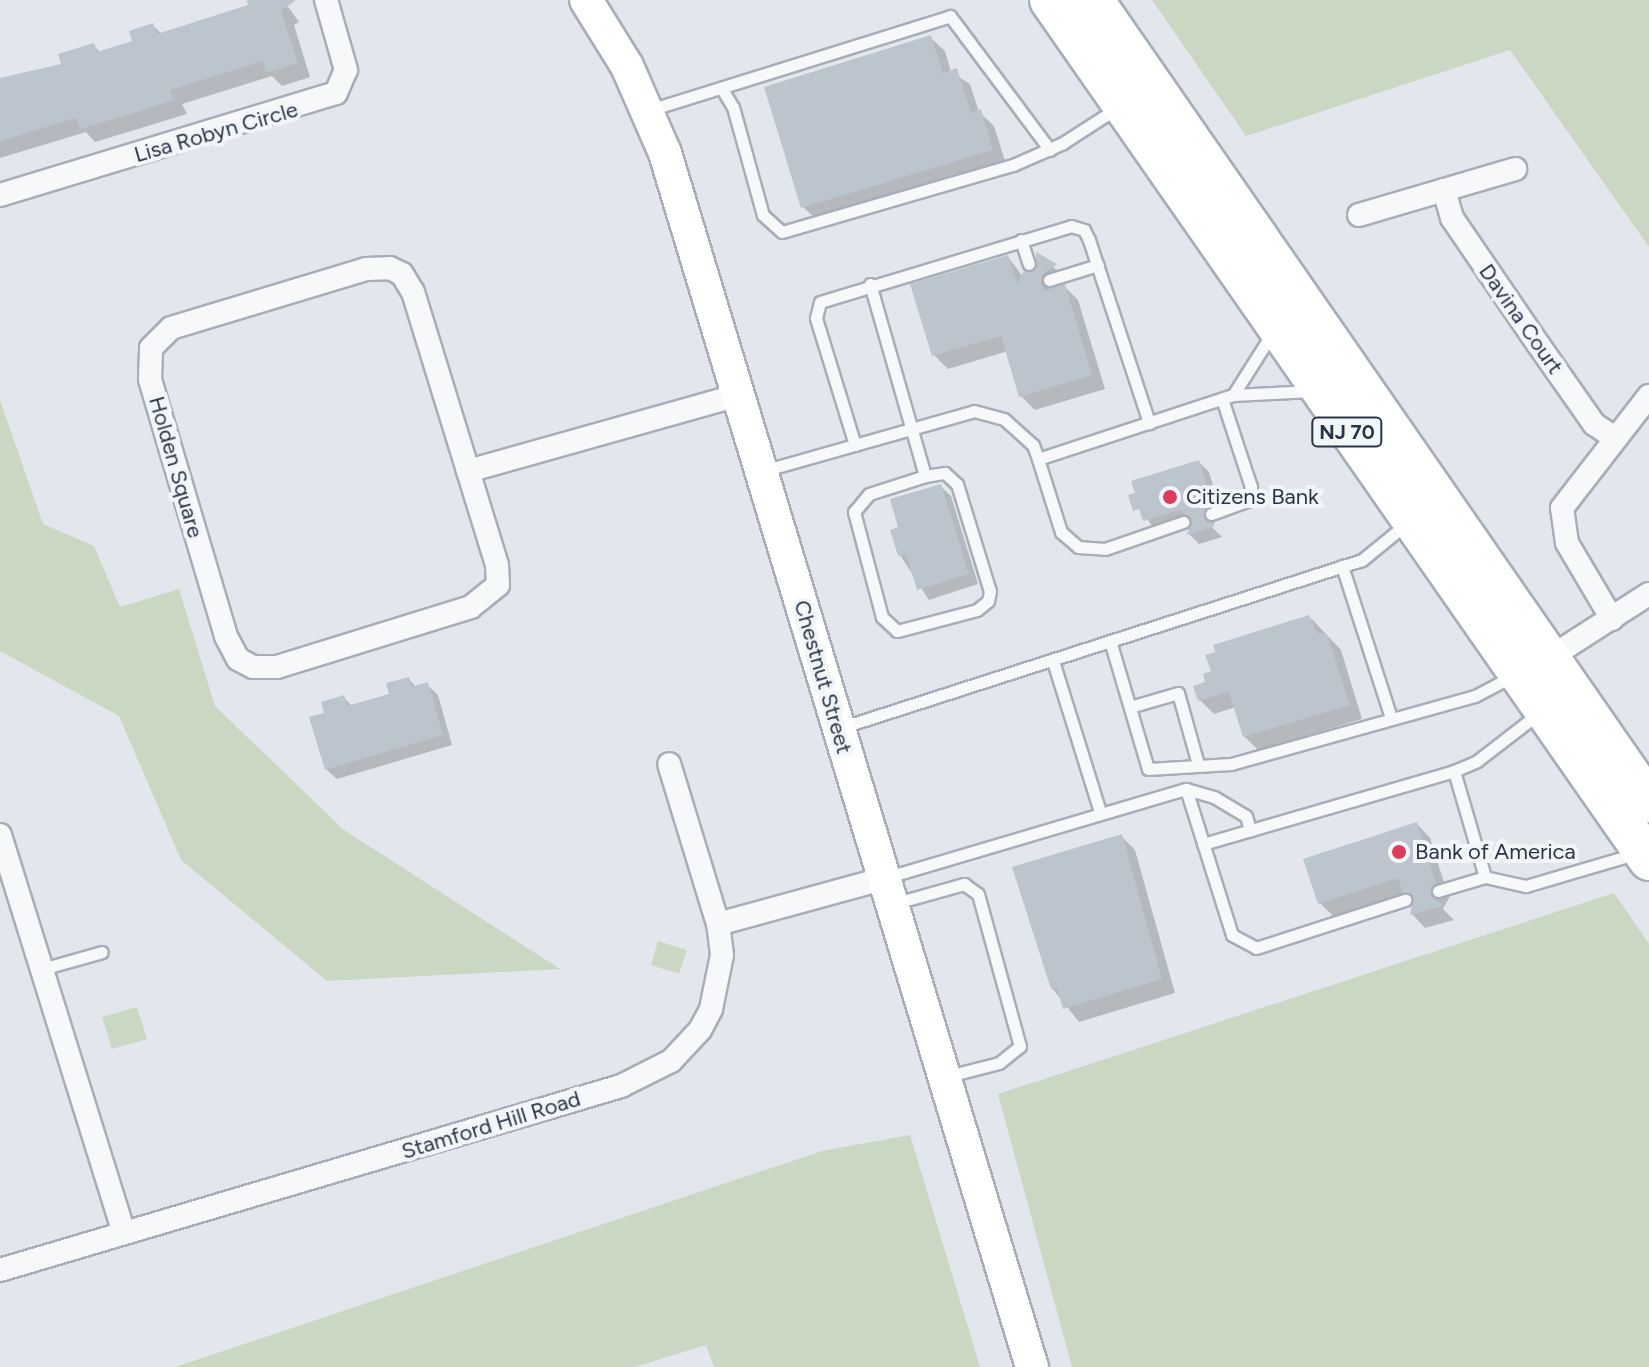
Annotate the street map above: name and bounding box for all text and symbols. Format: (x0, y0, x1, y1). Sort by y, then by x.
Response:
street label: Lisa Robyn Circle (131, 96, 301, 168)
street label: Davina Court (1473, 259, 1569, 379)
street label: Holden Square (143, 393, 209, 541)
road number: NJ 70 (1311, 416, 1383, 448)
place label: Citizens Bank (1186, 484, 1319, 510)
marker: Citizens Bank (1161, 488, 1179, 506)
street label: Chestnut Street (788, 597, 858, 757)
place label: Bank of America (1415, 839, 1576, 865)
marker: Bank of America (1390, 843, 1408, 861)
street label: Stamford Hill Road (398, 1085, 584, 1165)

